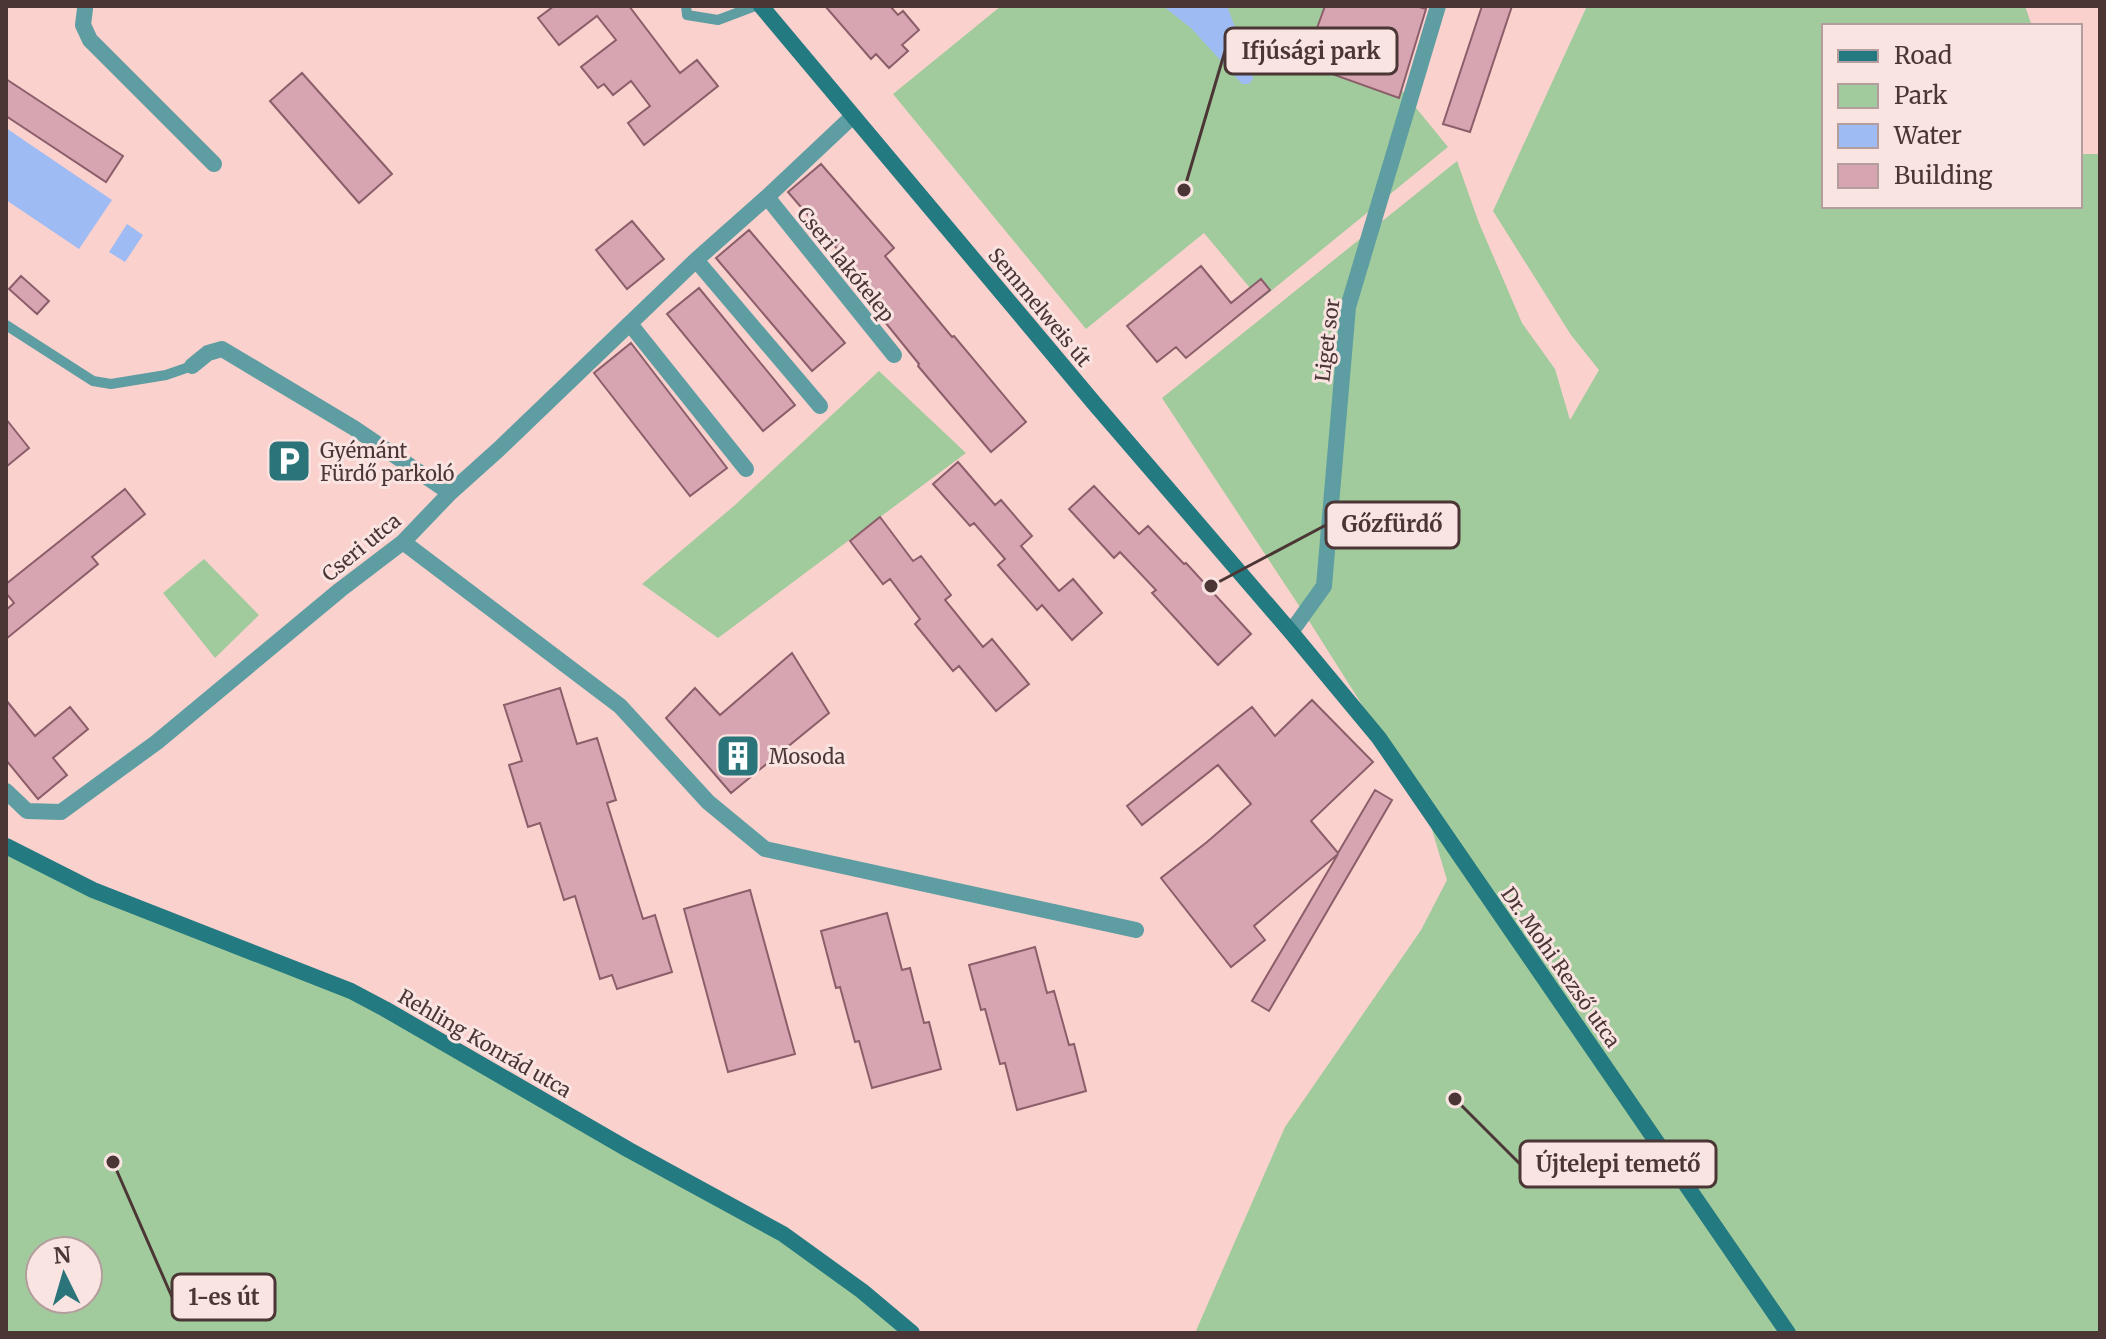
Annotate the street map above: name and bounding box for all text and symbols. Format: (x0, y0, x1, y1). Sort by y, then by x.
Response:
legend (1822, 24, 2082, 208)
callout: Ifjúsági park (1225, 28, 1397, 74)
text: Ifjúsági park (1241, 37, 1381, 65)
text: Road (1894, 40, 1952, 71)
text: Park (1894, 80, 1948, 111)
text: Water (1893, 120, 1962, 151)
text: Building (1894, 160, 1993, 191)
street label: Cseri lakótelep (792, 201, 900, 327)
street label: Semmelweis út (983, 243, 1097, 371)
street label: Liget sor (1309, 297, 1345, 383)
parking icon: Gyémánt Fürdő parkoló (265, 437, 313, 485)
place label: Gyémánt Fürdő parkoló (320, 438, 455, 486)
callout: Gőzfürdő (1326, 502, 1459, 548)
street label: Cseri utca (317, 508, 406, 586)
text: Gőzfürdő (1342, 510, 1443, 538)
building icon: Mosoda (714, 732, 762, 780)
place label: Mosoda (769, 744, 846, 769)
street label: Dr. Mohi Rezső utca (1496, 882, 1626, 1052)
street label: Rehling Konrád utca (394, 983, 576, 1103)
callout: Újtelepi temető (1520, 1141, 1716, 1187)
text: Újtelepi temető (1536, 1149, 1700, 1178)
north arrow (24, 1235, 104, 1315)
text: N (52, 1240, 73, 1270)
callout: 1-es út (172, 1274, 275, 1320)
text: 1-es út (188, 1283, 260, 1311)

